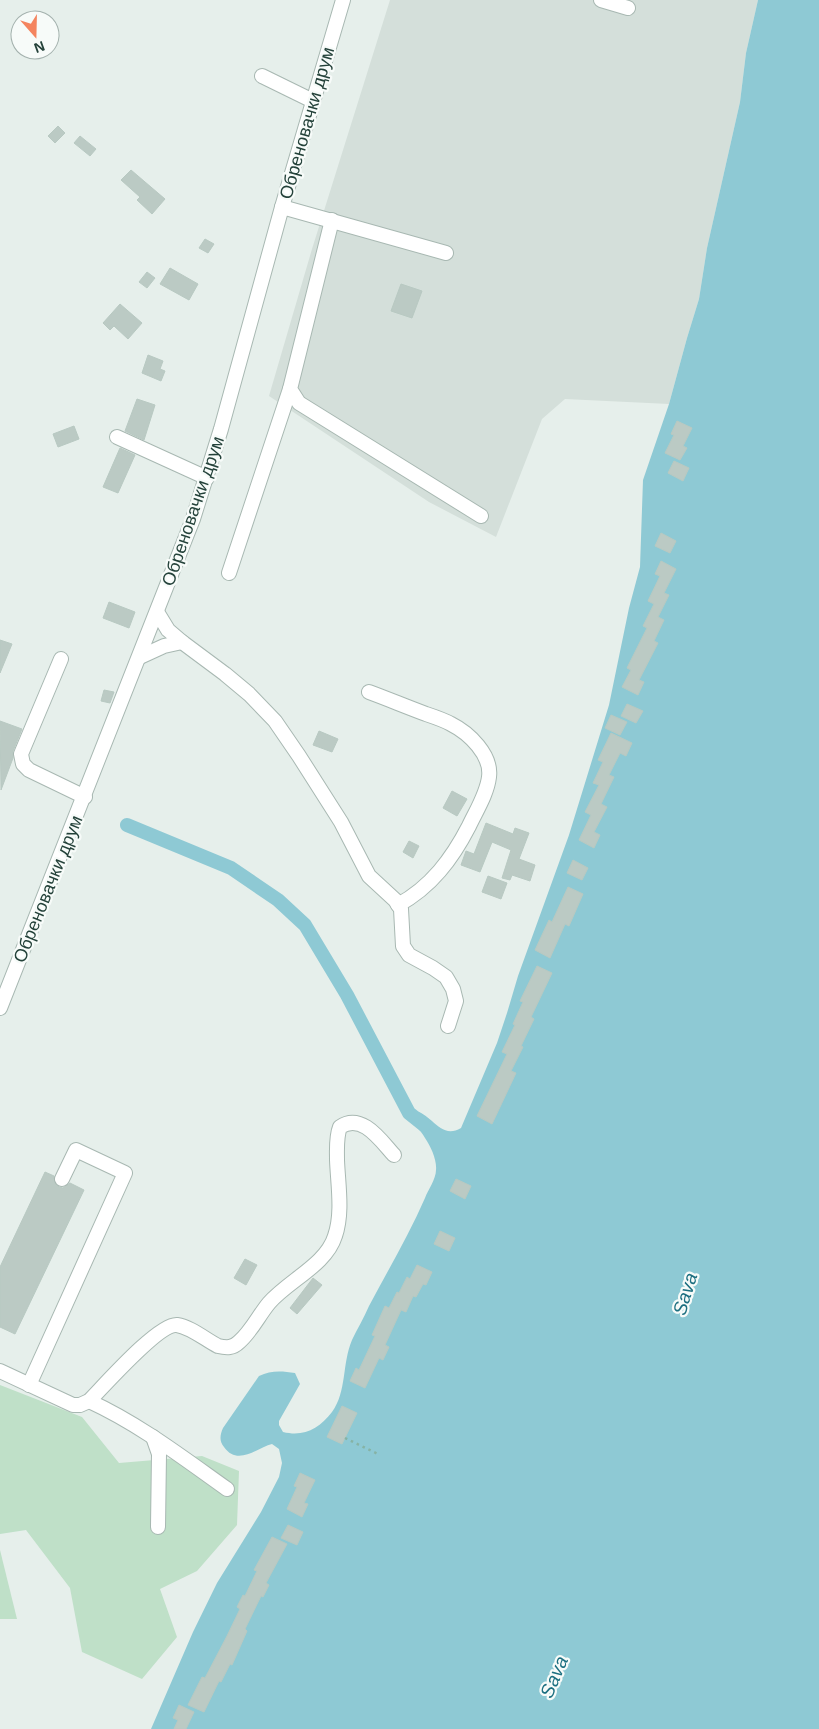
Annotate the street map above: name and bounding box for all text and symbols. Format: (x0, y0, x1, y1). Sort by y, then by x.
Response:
north arrow (10, 10, 60, 60)
text: N (32, 38, 47, 56)
street label: Обреновачки друм (276, 45, 338, 201)
street label: Обреновачки друм (158, 433, 228, 589)
street label: Обреновачки друм (9, 812, 87, 966)
water label: Sava (669, 1270, 701, 1318)
water label: Sava (536, 1653, 572, 1701)

